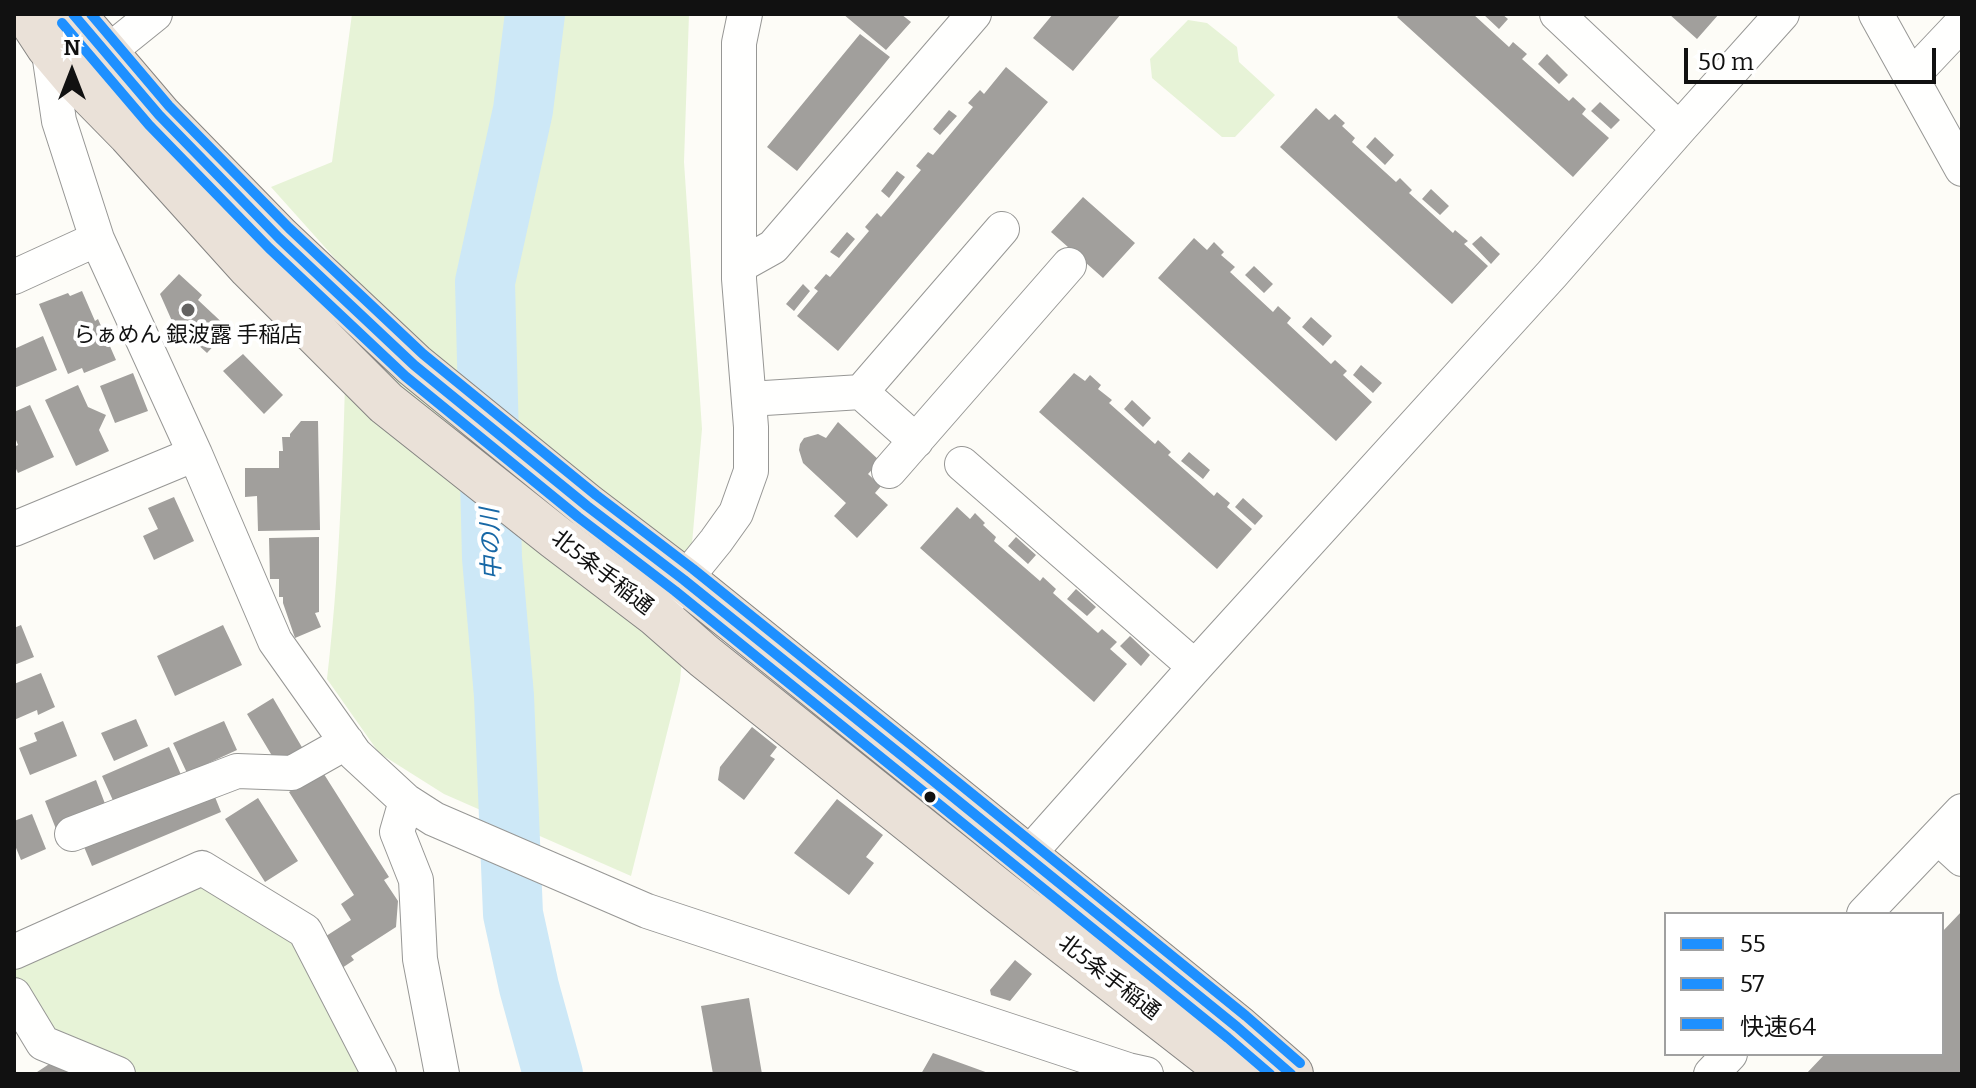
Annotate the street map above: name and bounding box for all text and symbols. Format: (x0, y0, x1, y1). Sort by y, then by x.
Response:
north arrow (32, 32, 112, 112)
scale bar (1688, 32, 1940, 82)
text: N (64, 34, 80, 61)
text: 50 m (1698, 48, 1754, 76)
marker: らぁめん 銀波露 手稲店 (179, 301, 197, 319)
place label: らぁめん 銀波露 手稲店 (74, 323, 302, 349)
water label: 中の川 (476, 508, 508, 580)
street label: 北5条手稲通 (546, 525, 658, 621)
unlabelled marker (922, 789, 938, 805)
legend (1664, 912, 1944, 1056)
street label: 北5条手稲通 (1053, 930, 1165, 1026)
text: 55 (1740, 930, 1766, 958)
text: 57 (1740, 970, 1764, 998)
text: 快速64 (1740, 1013, 1816, 1041)

